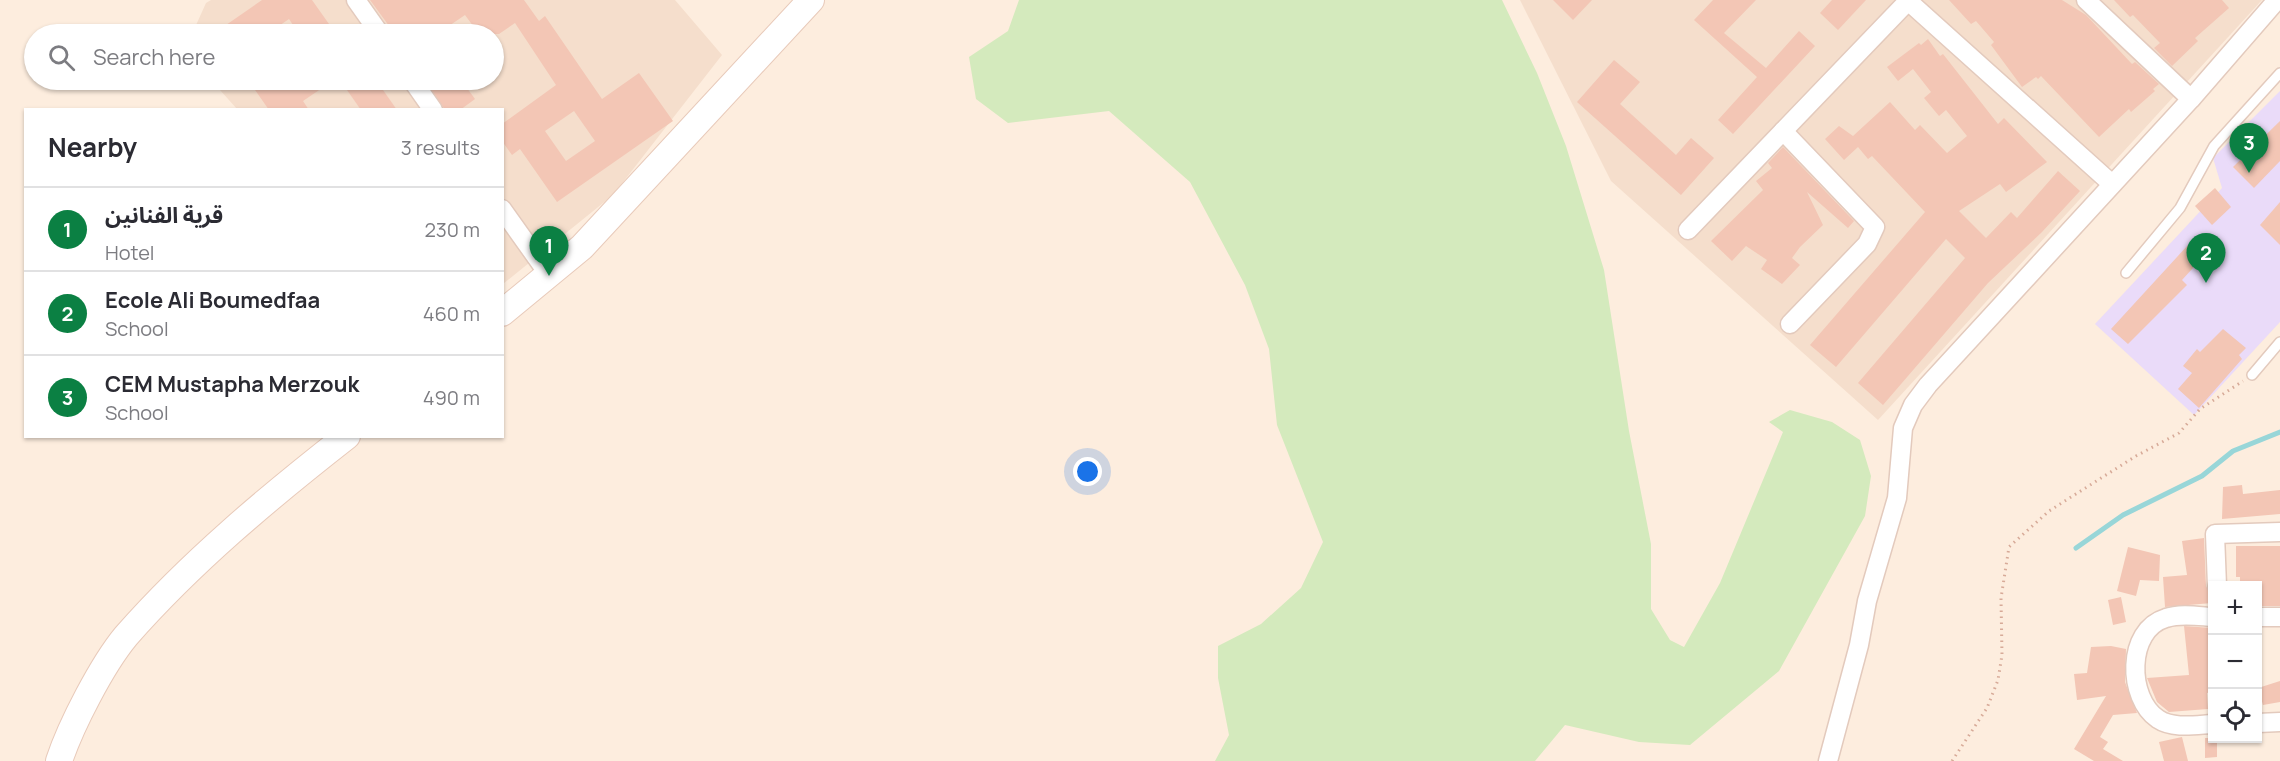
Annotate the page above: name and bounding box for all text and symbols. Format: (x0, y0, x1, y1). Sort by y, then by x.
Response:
search box (24, 24, 504, 90)
icon: search (45, 41, 78, 74)
text: Search here (93, 42, 215, 72)
pin: 3 (2230, 124, 2268, 173)
text: Nearby (48, 129, 137, 165)
text: 3 results (401, 134, 480, 161)
text: قرية الفنانين (105, 200, 223, 230)
text: 1 (63, 216, 72, 243)
text: 230 m (424, 216, 480, 243)
pin: 1 (530, 226, 568, 276)
pin: 2 (2186, 234, 2226, 283)
text: Hotel (105, 239, 155, 266)
text: Ecole Ali Boumedfaa (105, 285, 320, 315)
text: 2 (62, 300, 73, 327)
text: 460 m (423, 300, 480, 327)
text: School (105, 315, 169, 342)
text: CEM Mustapha Merzouk (105, 369, 359, 399)
text: 3 (62, 384, 73, 411)
text: 490 m (423, 384, 480, 411)
text: School (105, 399, 169, 426)
your location (1073, 457, 1102, 486)
map controls (2208, 581, 2262, 743)
button: + (2208, 581, 2262, 635)
button: − (2208, 635, 2262, 689)
button: locate (2208, 689, 2262, 743)

